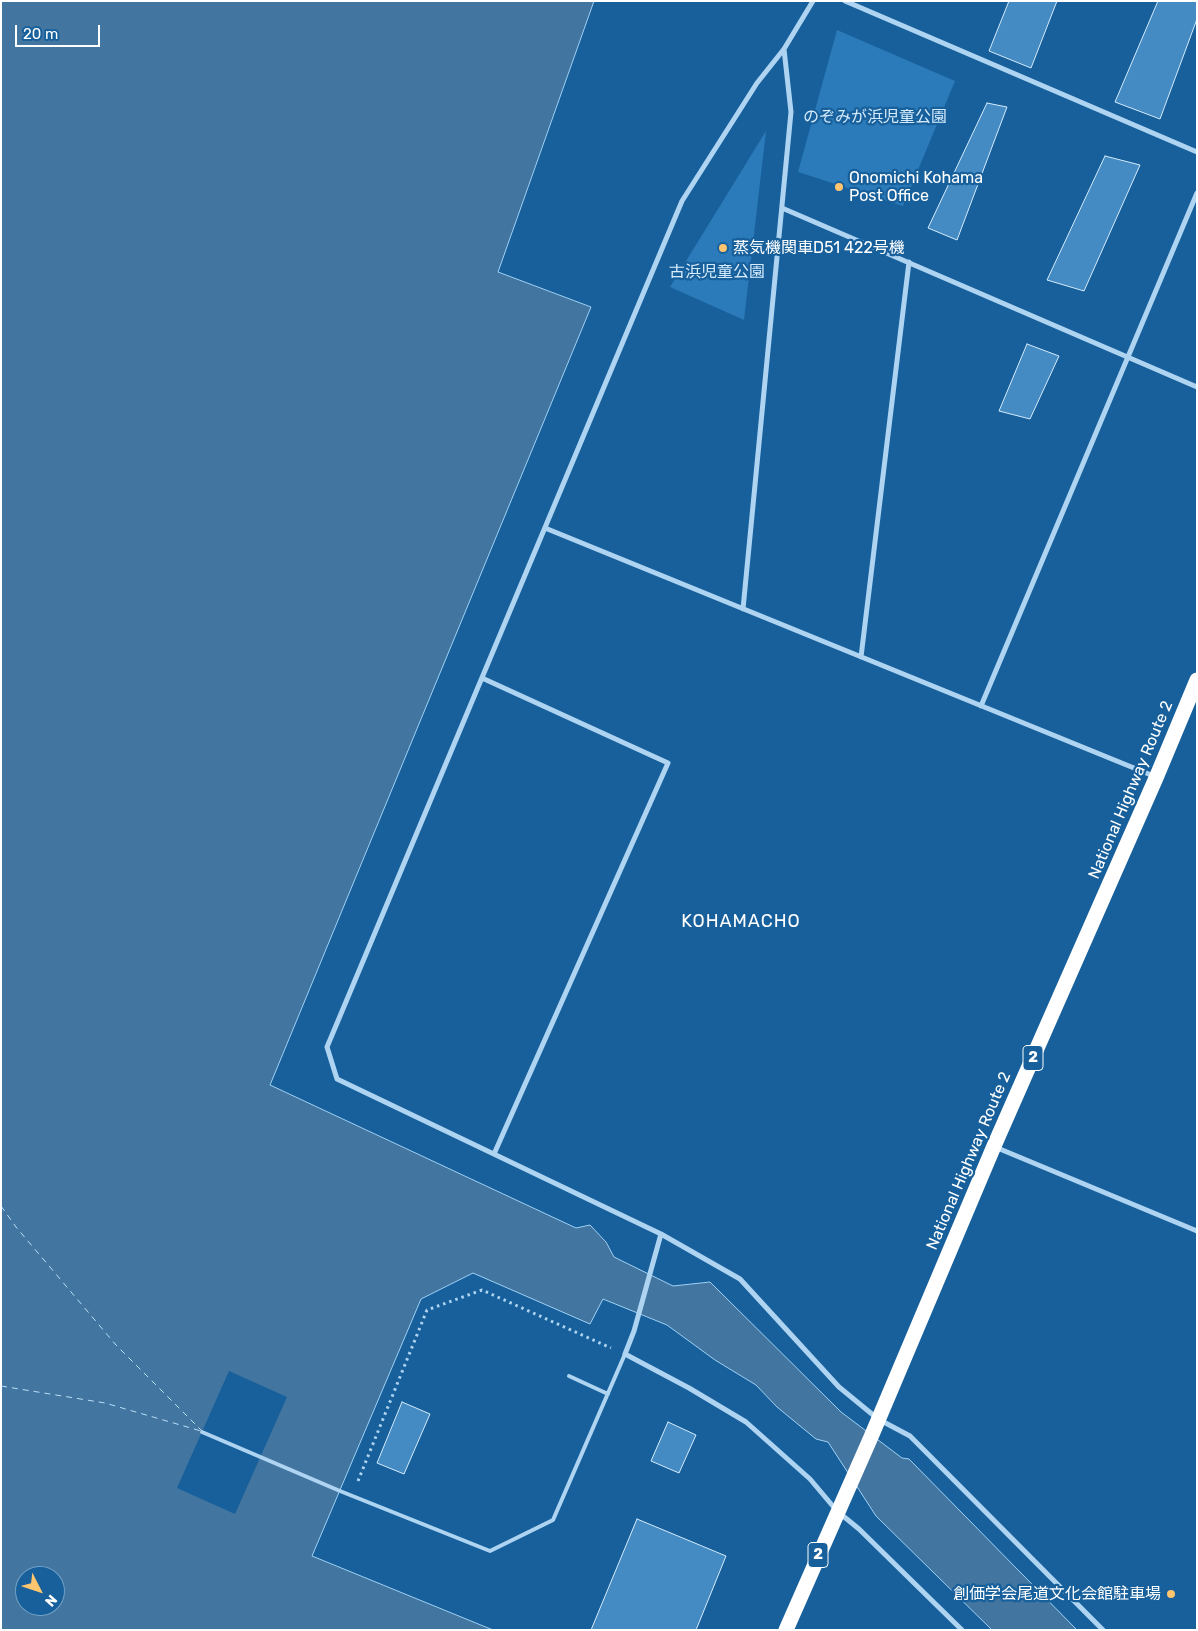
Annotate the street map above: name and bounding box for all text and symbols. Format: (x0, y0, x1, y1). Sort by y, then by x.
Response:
scale bar (18, 15, 102, 47)
text: 20 m (23, 25, 58, 43)
park label: のぞみが浜児童公園 (803, 107, 947, 127)
place label: Onomichi Kohama Post Office (849, 168, 983, 206)
marker: Onomichi Kohama Post Office (833, 181, 845, 193)
place label: 蒸気機関車D51 422号機 (733, 238, 905, 258)
marker: 蒸気機関車D51 422号機 (717, 242, 729, 254)
park label: 古浜児童公園 (669, 262, 765, 282)
street label: National Highway Route 2 (1085, 698, 1177, 882)
district label: KOHAMACHO (680, 911, 802, 933)
road number: 2 (1023, 1046, 1043, 1070)
street label: National Highway Route 2 (923, 1069, 1015, 1253)
road number: 2 (808, 1542, 828, 1568)
north arrow (15, 1566, 65, 1616)
place label: 創価学会尾道文化会館駐車場 (953, 1584, 1161, 1604)
marker: 創価学会尾道文化会館駐車場 (1165, 1588, 1177, 1600)
text: N (41, 1591, 61, 1610)

